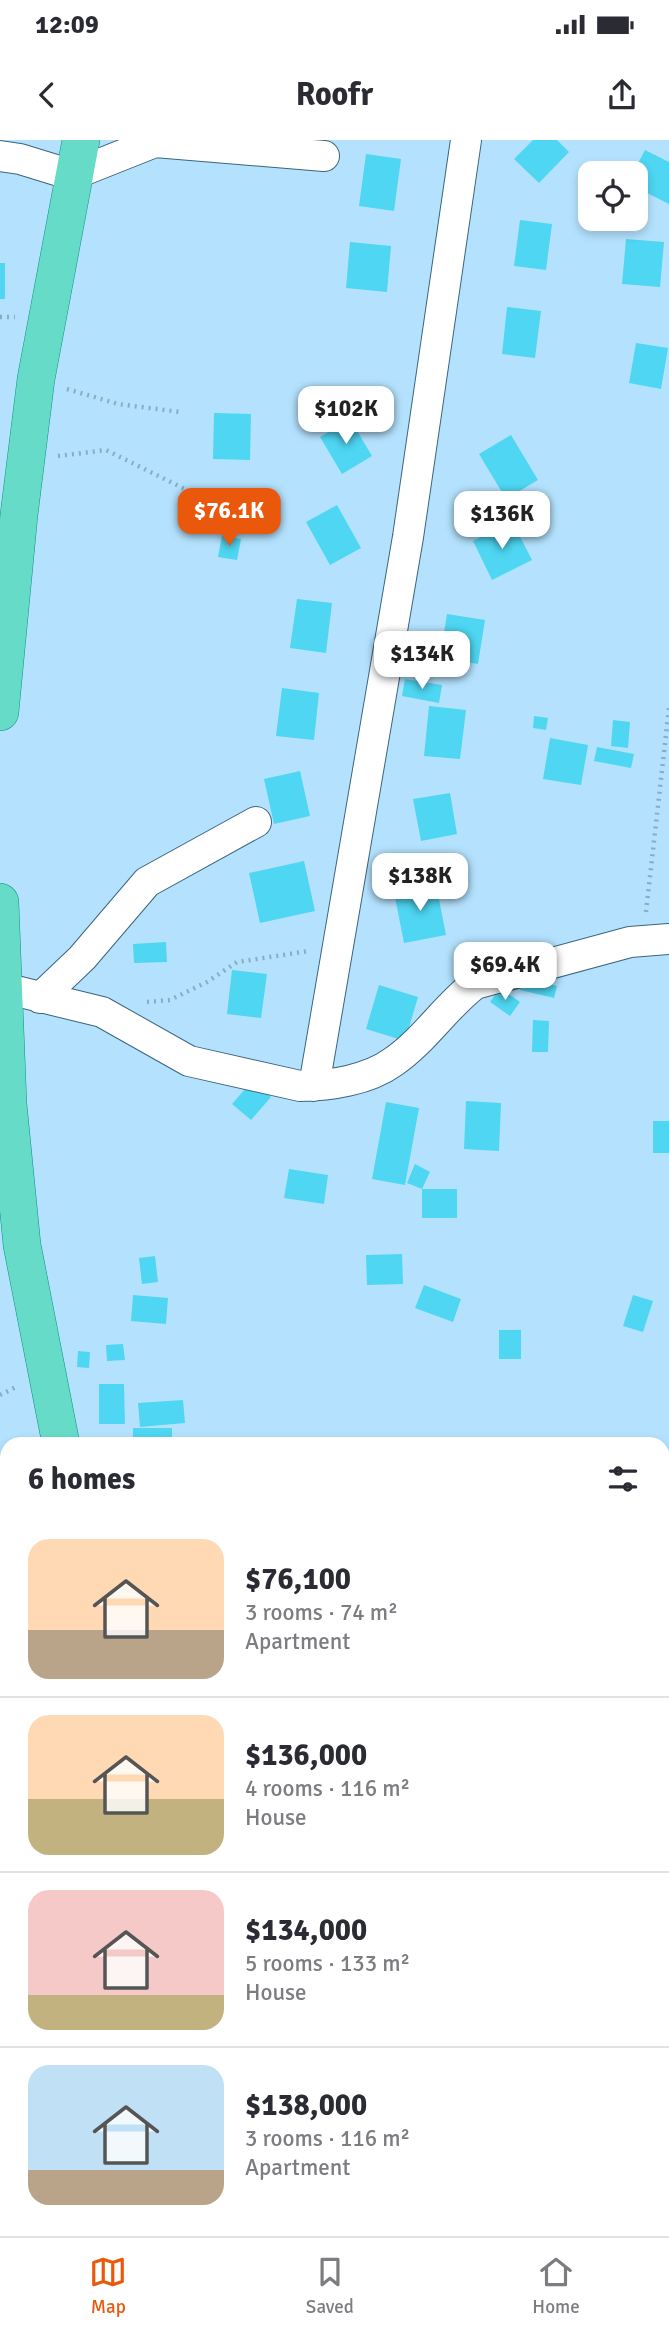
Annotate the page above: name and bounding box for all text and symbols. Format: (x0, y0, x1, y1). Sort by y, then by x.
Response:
text: 12:09 (35, 9, 99, 41)
text: Roofr (296, 75, 373, 114)
icon: back (28, 76, 66, 114)
icon: share (603, 76, 641, 114)
map controls (578, 161, 648, 231)
button: locate (578, 161, 648, 231)
pin: $102K (297, 386, 395, 446)
text: $102K (314, 394, 378, 423)
pin: $76.1K (172, 488, 286, 548)
pin: $136K (453, 492, 551, 551)
text: $76.1K (194, 496, 264, 525)
text: $136K (470, 499, 534, 528)
pin: $134K (373, 631, 471, 691)
text: $134K (390, 639, 454, 668)
pin: $138K (371, 854, 469, 913)
text: $138K (388, 861, 452, 890)
pin: $69.4K (448, 942, 562, 1002)
text: $69.4K (470, 950, 540, 979)
icon: filters (604, 1460, 642, 1498)
text: 6 homes (28, 1461, 135, 1498)
text: $76,100 (245, 1561, 351, 1598)
icon: home (84, 1567, 168, 1651)
text: 3 rooms · 74 m² (245, 1598, 398, 1627)
text: Apartment (245, 1627, 350, 1656)
text: $136,000 (245, 1737, 367, 1774)
icon: home (84, 1743, 168, 1827)
text: 4 rooms · 116 m² (245, 1774, 410, 1803)
text: House (245, 1803, 307, 1832)
text: $134,000 (245, 1912, 367, 1949)
icon: home (84, 1918, 168, 2002)
text: 5 rooms · 133 m² (245, 1949, 410, 1978)
text: House (245, 1978, 307, 2007)
text: $138,000 (245, 2087, 367, 2124)
icon: home (84, 2093, 168, 2177)
text: 3 rooms · 116 m² (245, 2124, 410, 2153)
text: Apartment (245, 2153, 350, 2182)
tab: Map (89, 2253, 127, 2319)
tab: Saved (306, 2253, 354, 2319)
tab: Home (532, 2253, 580, 2319)

